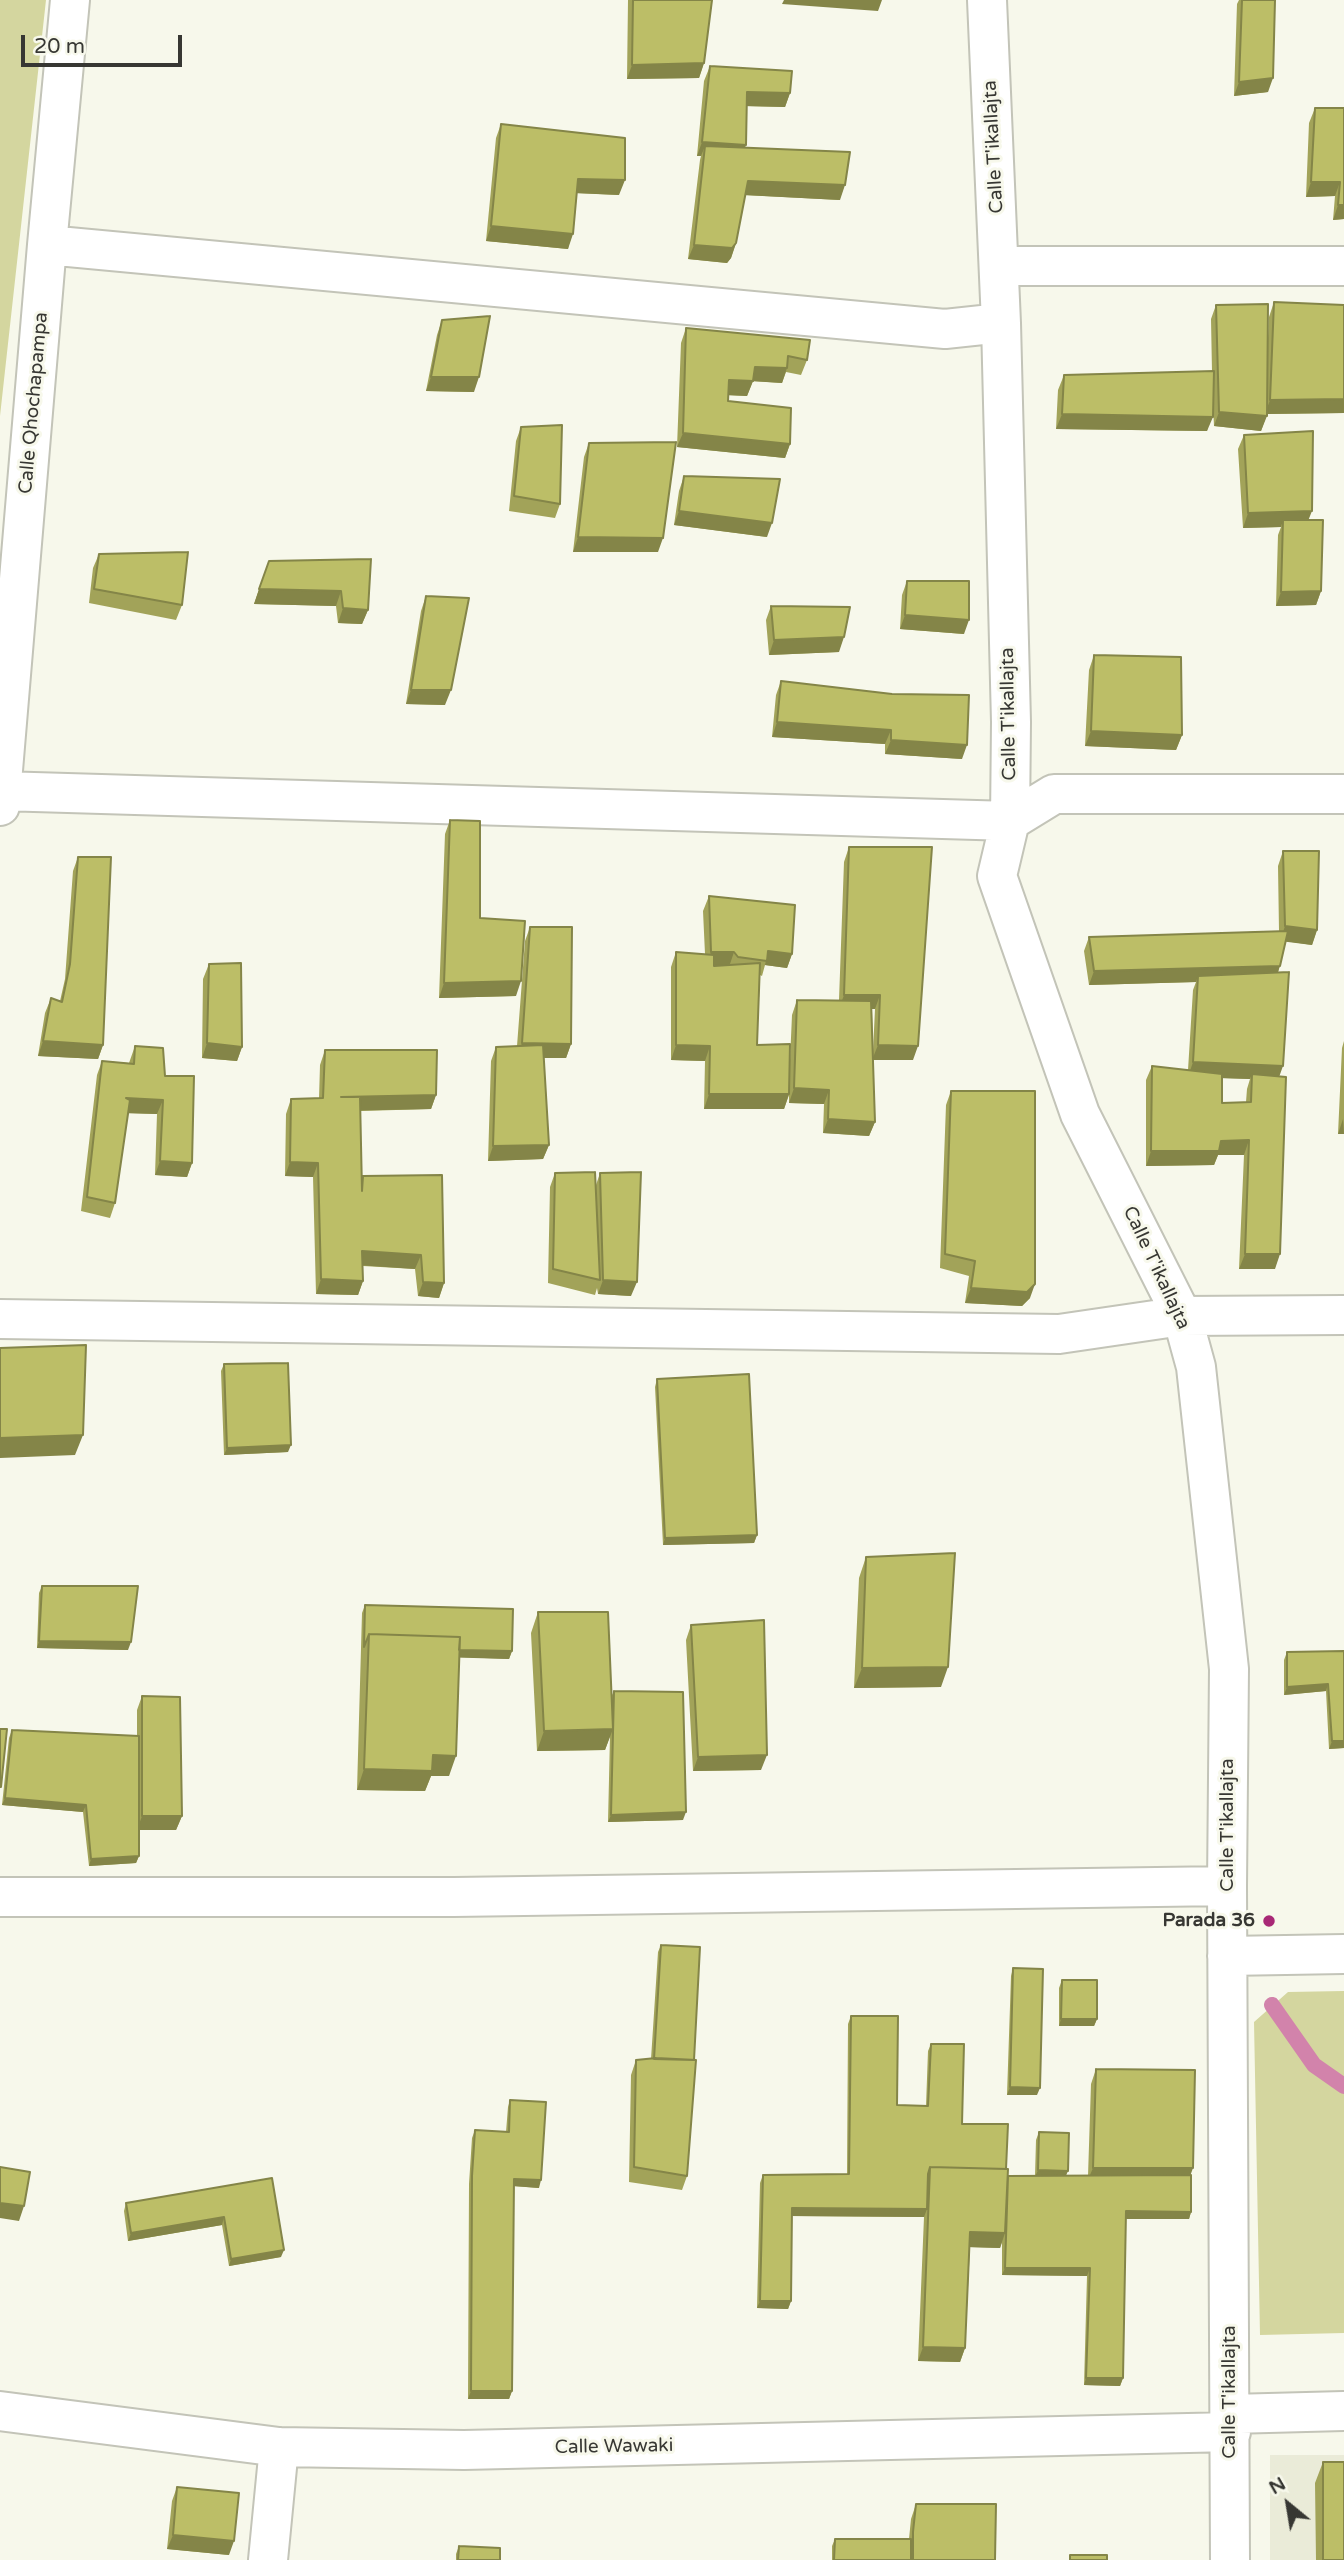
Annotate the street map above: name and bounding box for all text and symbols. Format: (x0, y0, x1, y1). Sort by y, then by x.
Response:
scale bar (24, 21, 186, 65)
text: 20 m (34, 34, 85, 59)
street label: Calle T'ikallajta (979, 80, 1009, 214)
street label: Calle Qhochapampa (15, 311, 53, 495)
street label: Calle T'ikallajta (996, 647, 1022, 781)
street label: Calle T'ikallajta (1117, 1203, 1195, 1333)
street label: Calle T'ikallajta (1217, 1758, 1239, 1892)
place label: Parada 36 (1163, 1910, 1255, 1932)
marker: Parada 36 (1261, 1913, 1277, 1929)
street label: Calle T'ikallajta (1219, 2325, 1241, 2459)
street label: Calle Wawaki (554, 2435, 674, 2459)
north arrow (1253, 2469, 1323, 2539)
text: N (1265, 2472, 1290, 2499)

